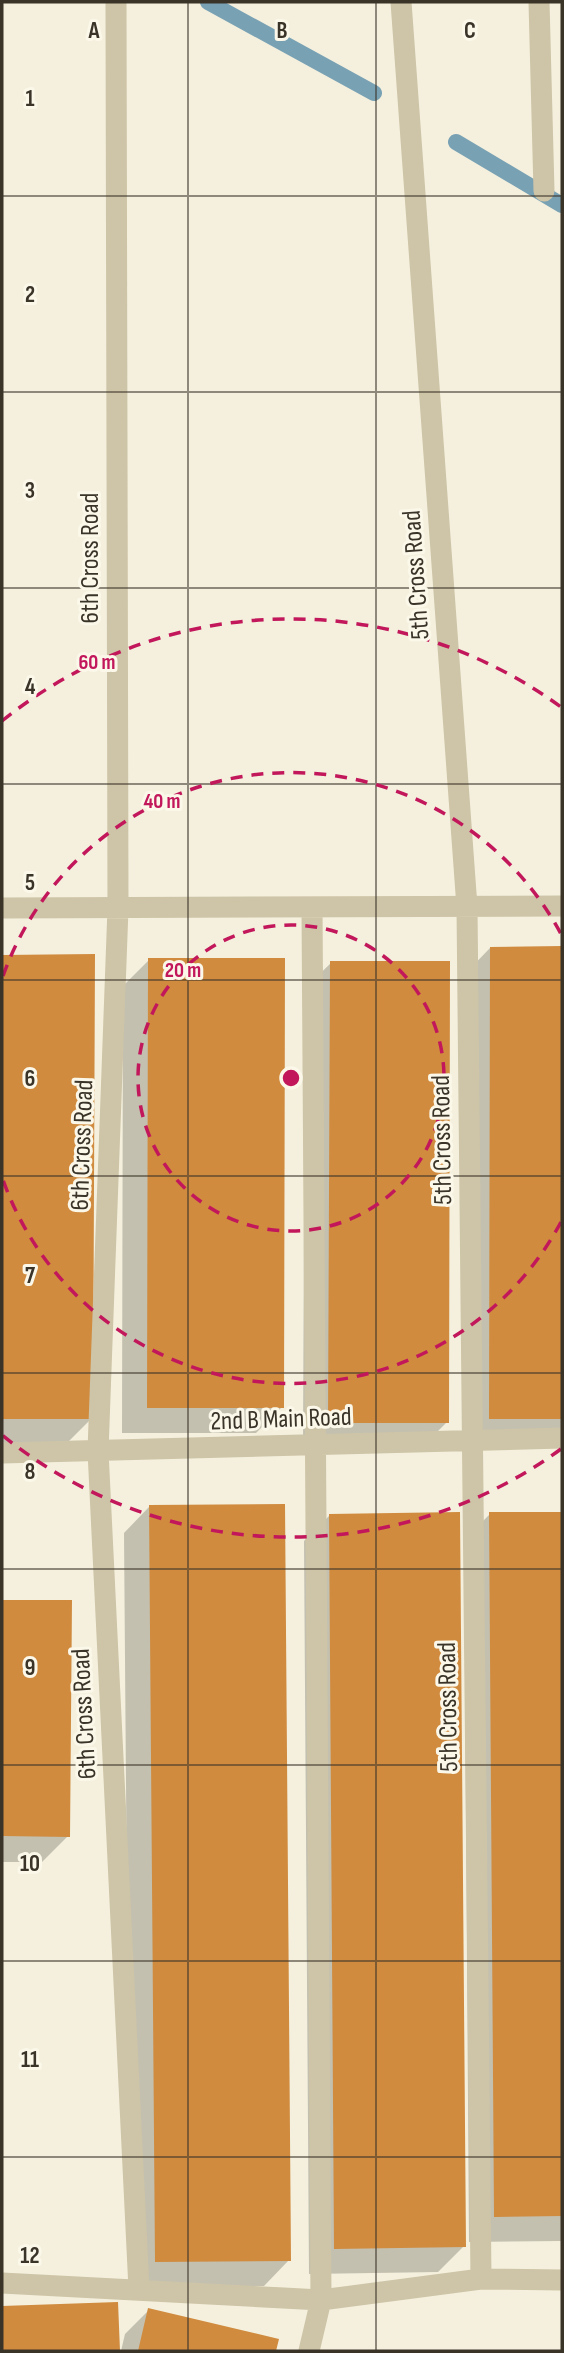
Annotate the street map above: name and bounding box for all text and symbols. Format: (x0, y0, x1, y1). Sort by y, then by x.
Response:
text: A (88, 17, 101, 45)
text: B (277, 17, 288, 45)
text: C (464, 17, 476, 45)
text: 1 (25, 85, 35, 113)
text: 2 (25, 281, 35, 309)
text: 3 (25, 477, 35, 505)
street label: 6th Cross Road (75, 493, 106, 623)
street label: 5th Cross Road (397, 509, 436, 641)
text: 60 m (78, 650, 116, 675)
text: 4 (25, 673, 36, 701)
text: 40 m (144, 789, 180, 814)
text: 5 (25, 869, 35, 897)
text: 20 m (165, 958, 201, 983)
text: 6 (25, 1065, 35, 1093)
centre of rings (279, 1066, 303, 1090)
street label: 5th Cross Road (426, 1075, 459, 1205)
street label: 6th Cross Road (65, 1079, 100, 1211)
text: 7 (25, 1262, 35, 1290)
street label: 2nd B Main Road (210, 1402, 352, 1437)
text: 8 (25, 1458, 36, 1486)
street label: 5th Cross Road (432, 1642, 465, 1772)
street label: 6th Cross Road (66, 1648, 103, 1780)
text: 9 (25, 1654, 35, 1682)
text: 10 (20, 1850, 40, 1878)
text: 11 (21, 2046, 39, 2074)
text: 12 (20, 2242, 40, 2270)

